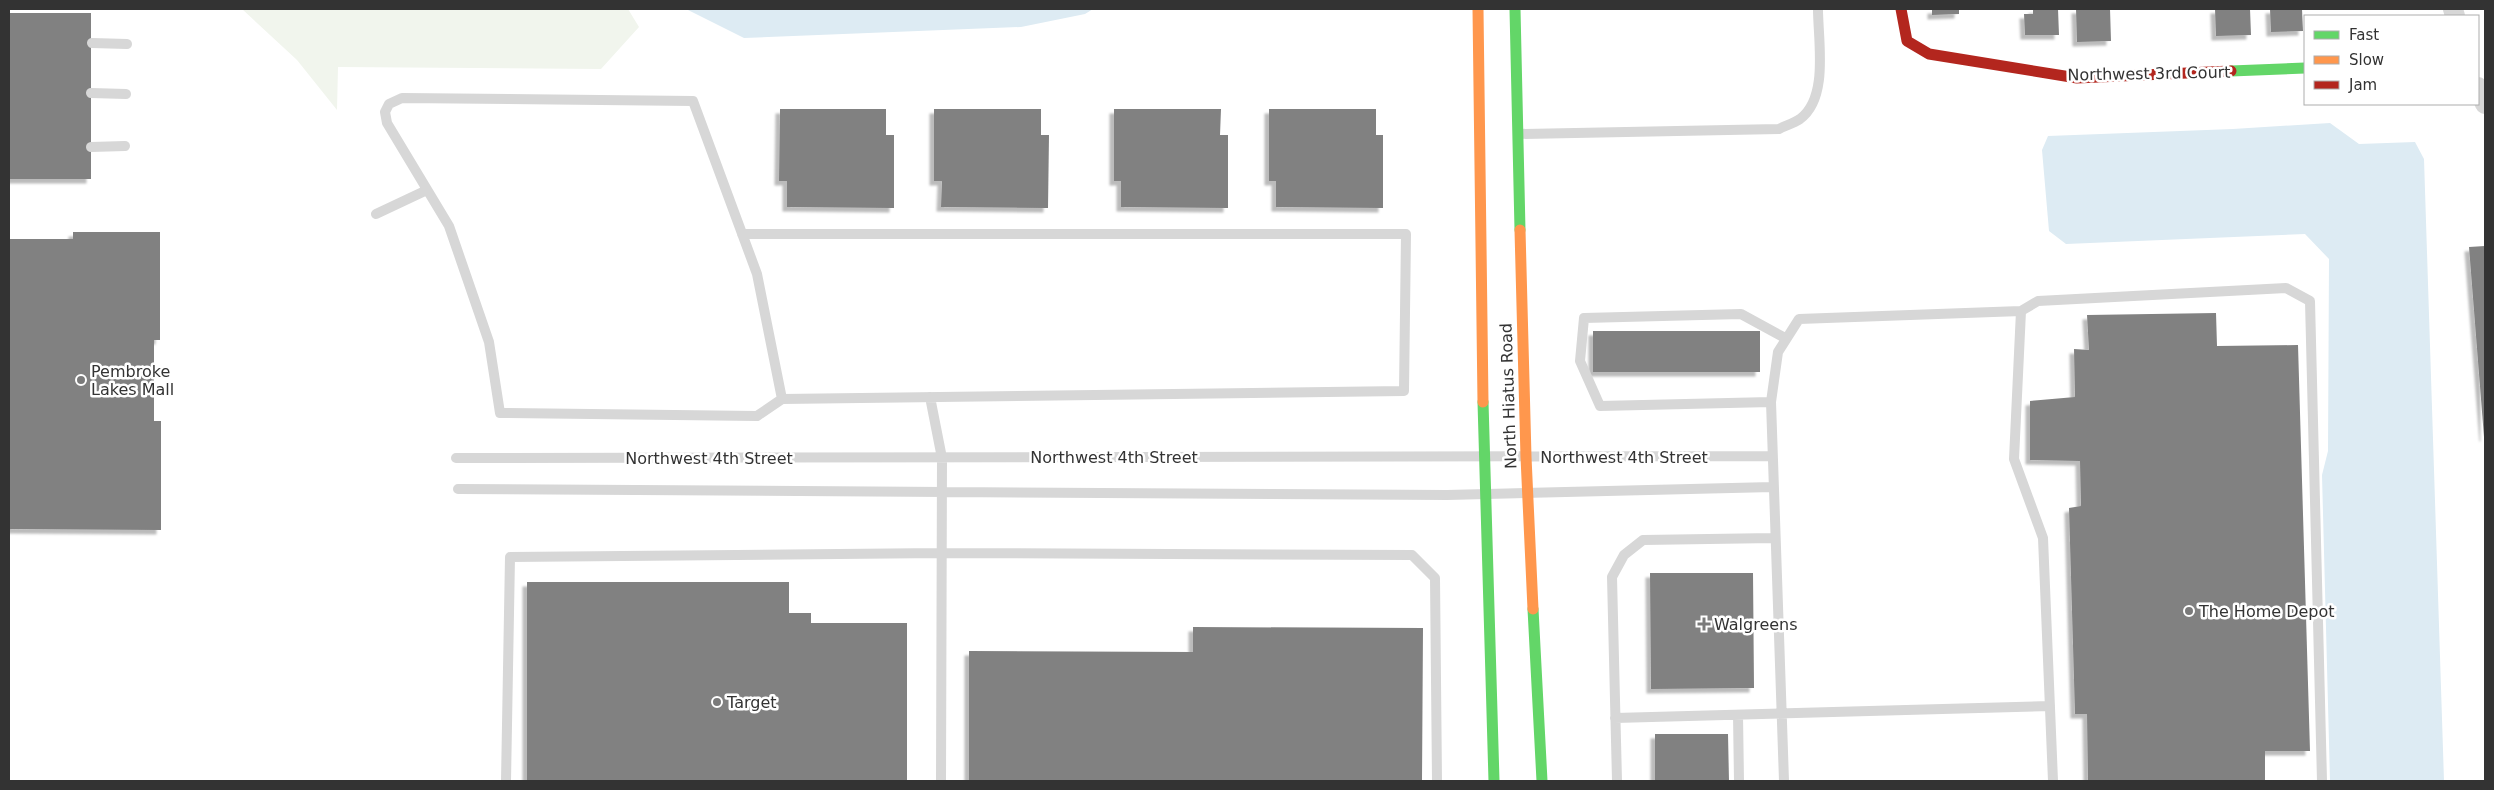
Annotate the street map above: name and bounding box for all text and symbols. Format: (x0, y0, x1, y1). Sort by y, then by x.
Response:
legend (2304, 15, 2479, 105)
text: Fast (2349, 26, 2379, 44)
text: Slow (2349, 51, 2384, 69)
street label: Northwest 3rd Court (2067, 63, 2231, 84)
text: Jam (2348, 76, 2377, 94)
street label: North Hiatus Road (1496, 323, 1521, 469)
place label: Pembroke Lakes Mall (91, 362, 174, 399)
marker: Pembroke Lakes Mall (75, 374, 87, 386)
street label: Northwest 4th Street (1030, 448, 1198, 467)
street label: Northwest 4th Street (1540, 448, 1708, 467)
street label: Northwest 4th Street (625, 449, 793, 468)
place label: The Home Depot (2198, 602, 2335, 621)
marker: The Home Depot (2183, 605, 2195, 617)
place label: Walgreens (1714, 615, 1798, 634)
marker: Walgreens (1698, 618, 1710, 630)
place label: Target (726, 693, 777, 712)
marker: Target (711, 696, 723, 708)

